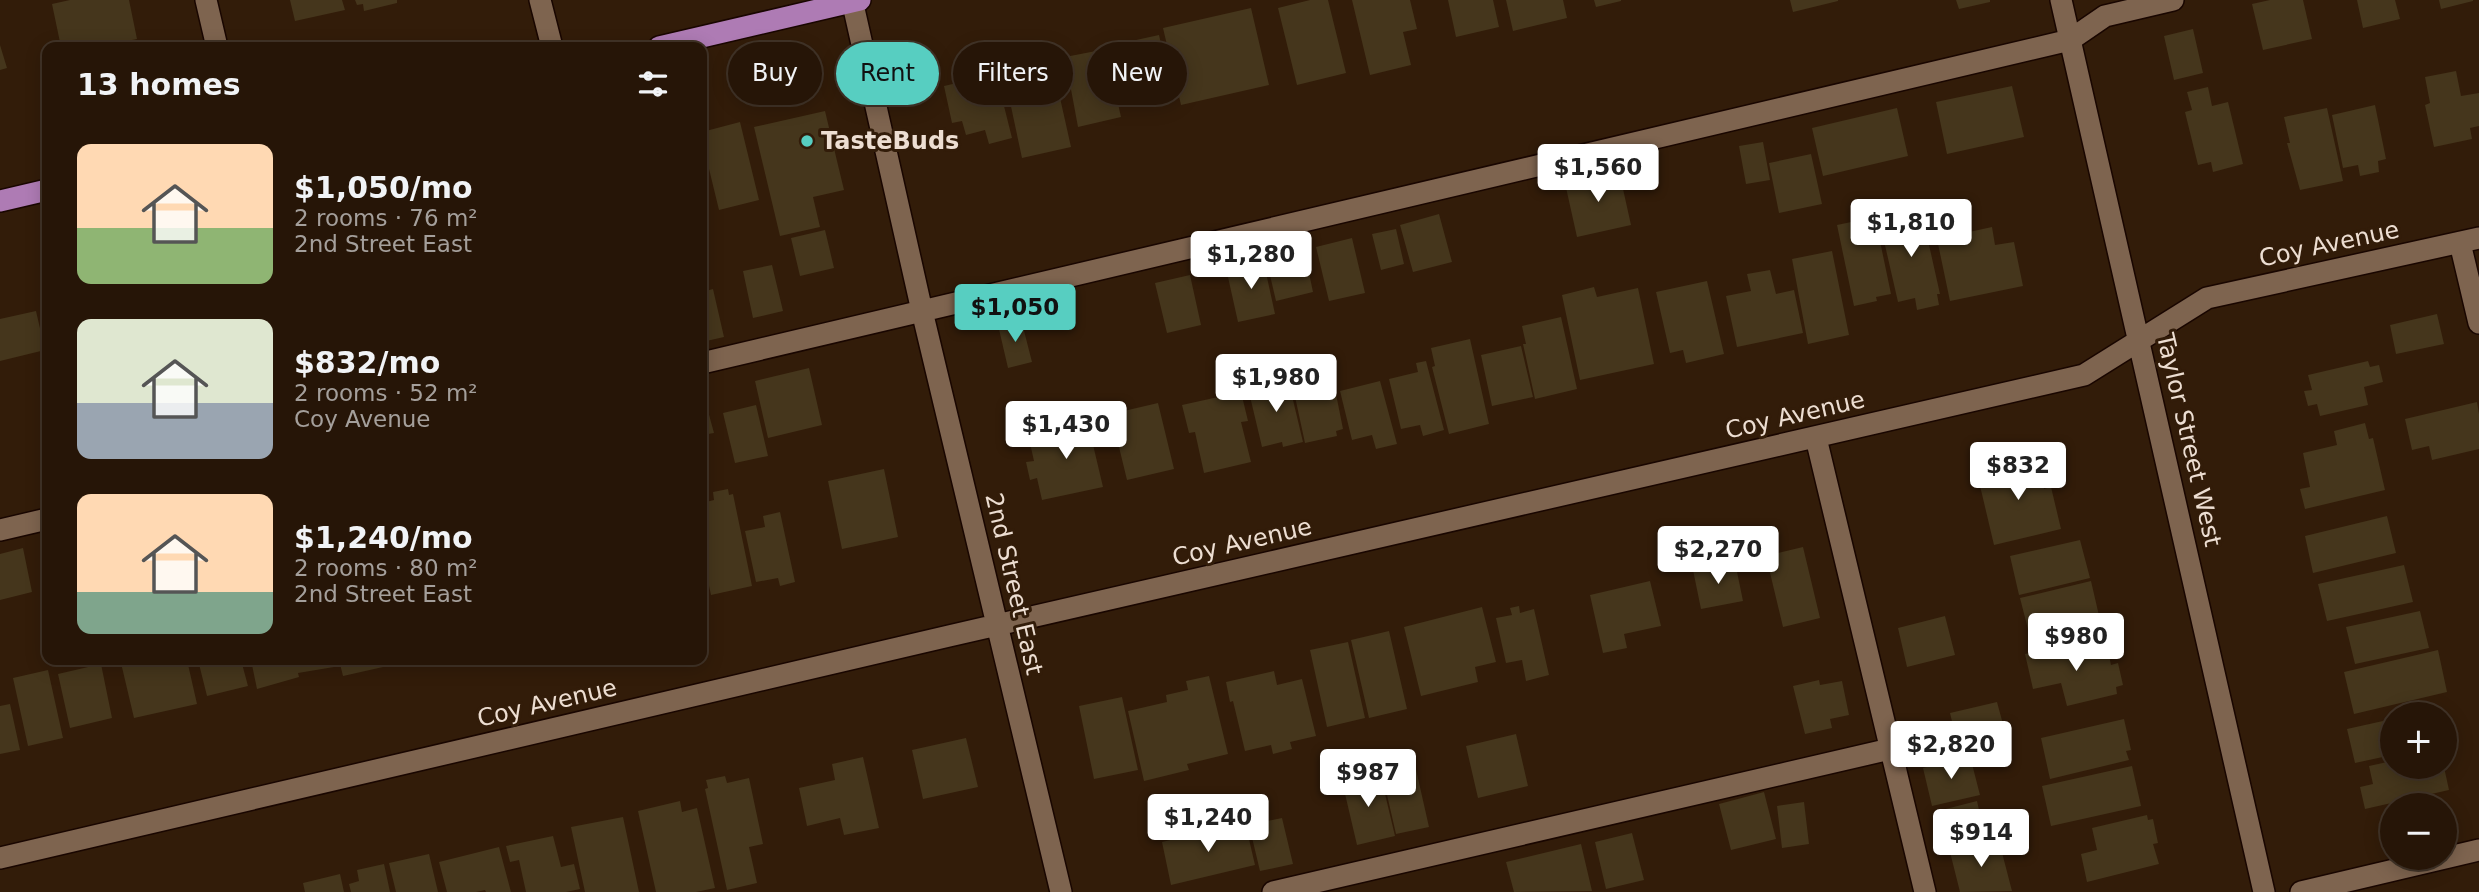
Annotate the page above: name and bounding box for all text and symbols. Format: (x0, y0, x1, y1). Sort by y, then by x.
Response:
chip: Buy (728, 42, 822, 105)
chip: Rent (836, 42, 939, 105)
chip: Filters (953, 42, 1073, 105)
chip: New (1087, 42, 1187, 105)
icon: filters (634, 65, 672, 103)
text: 13 homes (77, 67, 241, 102)
place label: TasteBuds (821, 127, 959, 155)
marker: TasteBuds (799, 133, 815, 149)
pin: $1,560 (1541, 144, 1655, 204)
text: $1,560 (1554, 154, 1642, 180)
text: $1,050/mo (294, 170, 473, 205)
icon: home (133, 172, 217, 256)
pin: $1,810 (1854, 200, 1968, 259)
text: 2 rooms · 76 m² (294, 205, 478, 231)
text: $1,810 (1867, 209, 1955, 235)
street label: Coy Avenue (2256, 215, 2402, 273)
text: 2nd Street East (294, 231, 472, 257)
pin: $1,280 (1194, 232, 1308, 291)
text: $1,280 (1207, 241, 1295, 267)
pin: $1,050 (958, 284, 1072, 344)
text: $1,050 (971, 294, 1059, 320)
street label: Taylor Street West (2151, 330, 2227, 549)
text: $832/mo (294, 345, 440, 380)
icon: home (133, 347, 217, 431)
pin: $1,980 (1219, 354, 1333, 414)
text: $1,980 (1232, 364, 1320, 390)
text: 2 rooms · 52 m² (294, 380, 478, 406)
street label: Coy Avenue (1722, 385, 1868, 445)
pin: $1,430 (1009, 402, 1123, 461)
text: Coy Avenue (294, 406, 431, 432)
text: $1,430 (1022, 411, 1110, 437)
pin: $832 (1977, 442, 2059, 502)
text: $832 (1986, 452, 2050, 478)
street label: 2nd Street East (979, 490, 1049, 678)
street label: Coy Avenue (1169, 512, 1315, 572)
text: $1,240/mo (294, 520, 473, 555)
icon: home (133, 522, 217, 606)
pin: $2,270 (1661, 526, 1775, 586)
text: $2,270 (1674, 536, 1762, 562)
text: 2 rooms · 80 m² (294, 555, 478, 581)
text: 2nd Street East (294, 581, 472, 607)
pin: $980 (2035, 614, 2117, 673)
text: $980 (2044, 623, 2108, 649)
street label: Coy Avenue (474, 673, 620, 733)
map controls (2380, 702, 2457, 870)
button: + (2380, 702, 2457, 779)
pin: $2,820 (1894, 722, 2008, 781)
text: $2,820 (1907, 731, 1995, 757)
pin: $987 (1327, 750, 1409, 809)
text: $987 (1336, 759, 1400, 785)
button: − (2380, 793, 2457, 870)
pin: $1,240 (1151, 794, 1265, 854)
text: $1,240 (1164, 804, 1252, 830)
pin: $914 (1940, 810, 2022, 869)
text: $914 (1949, 819, 2013, 845)

